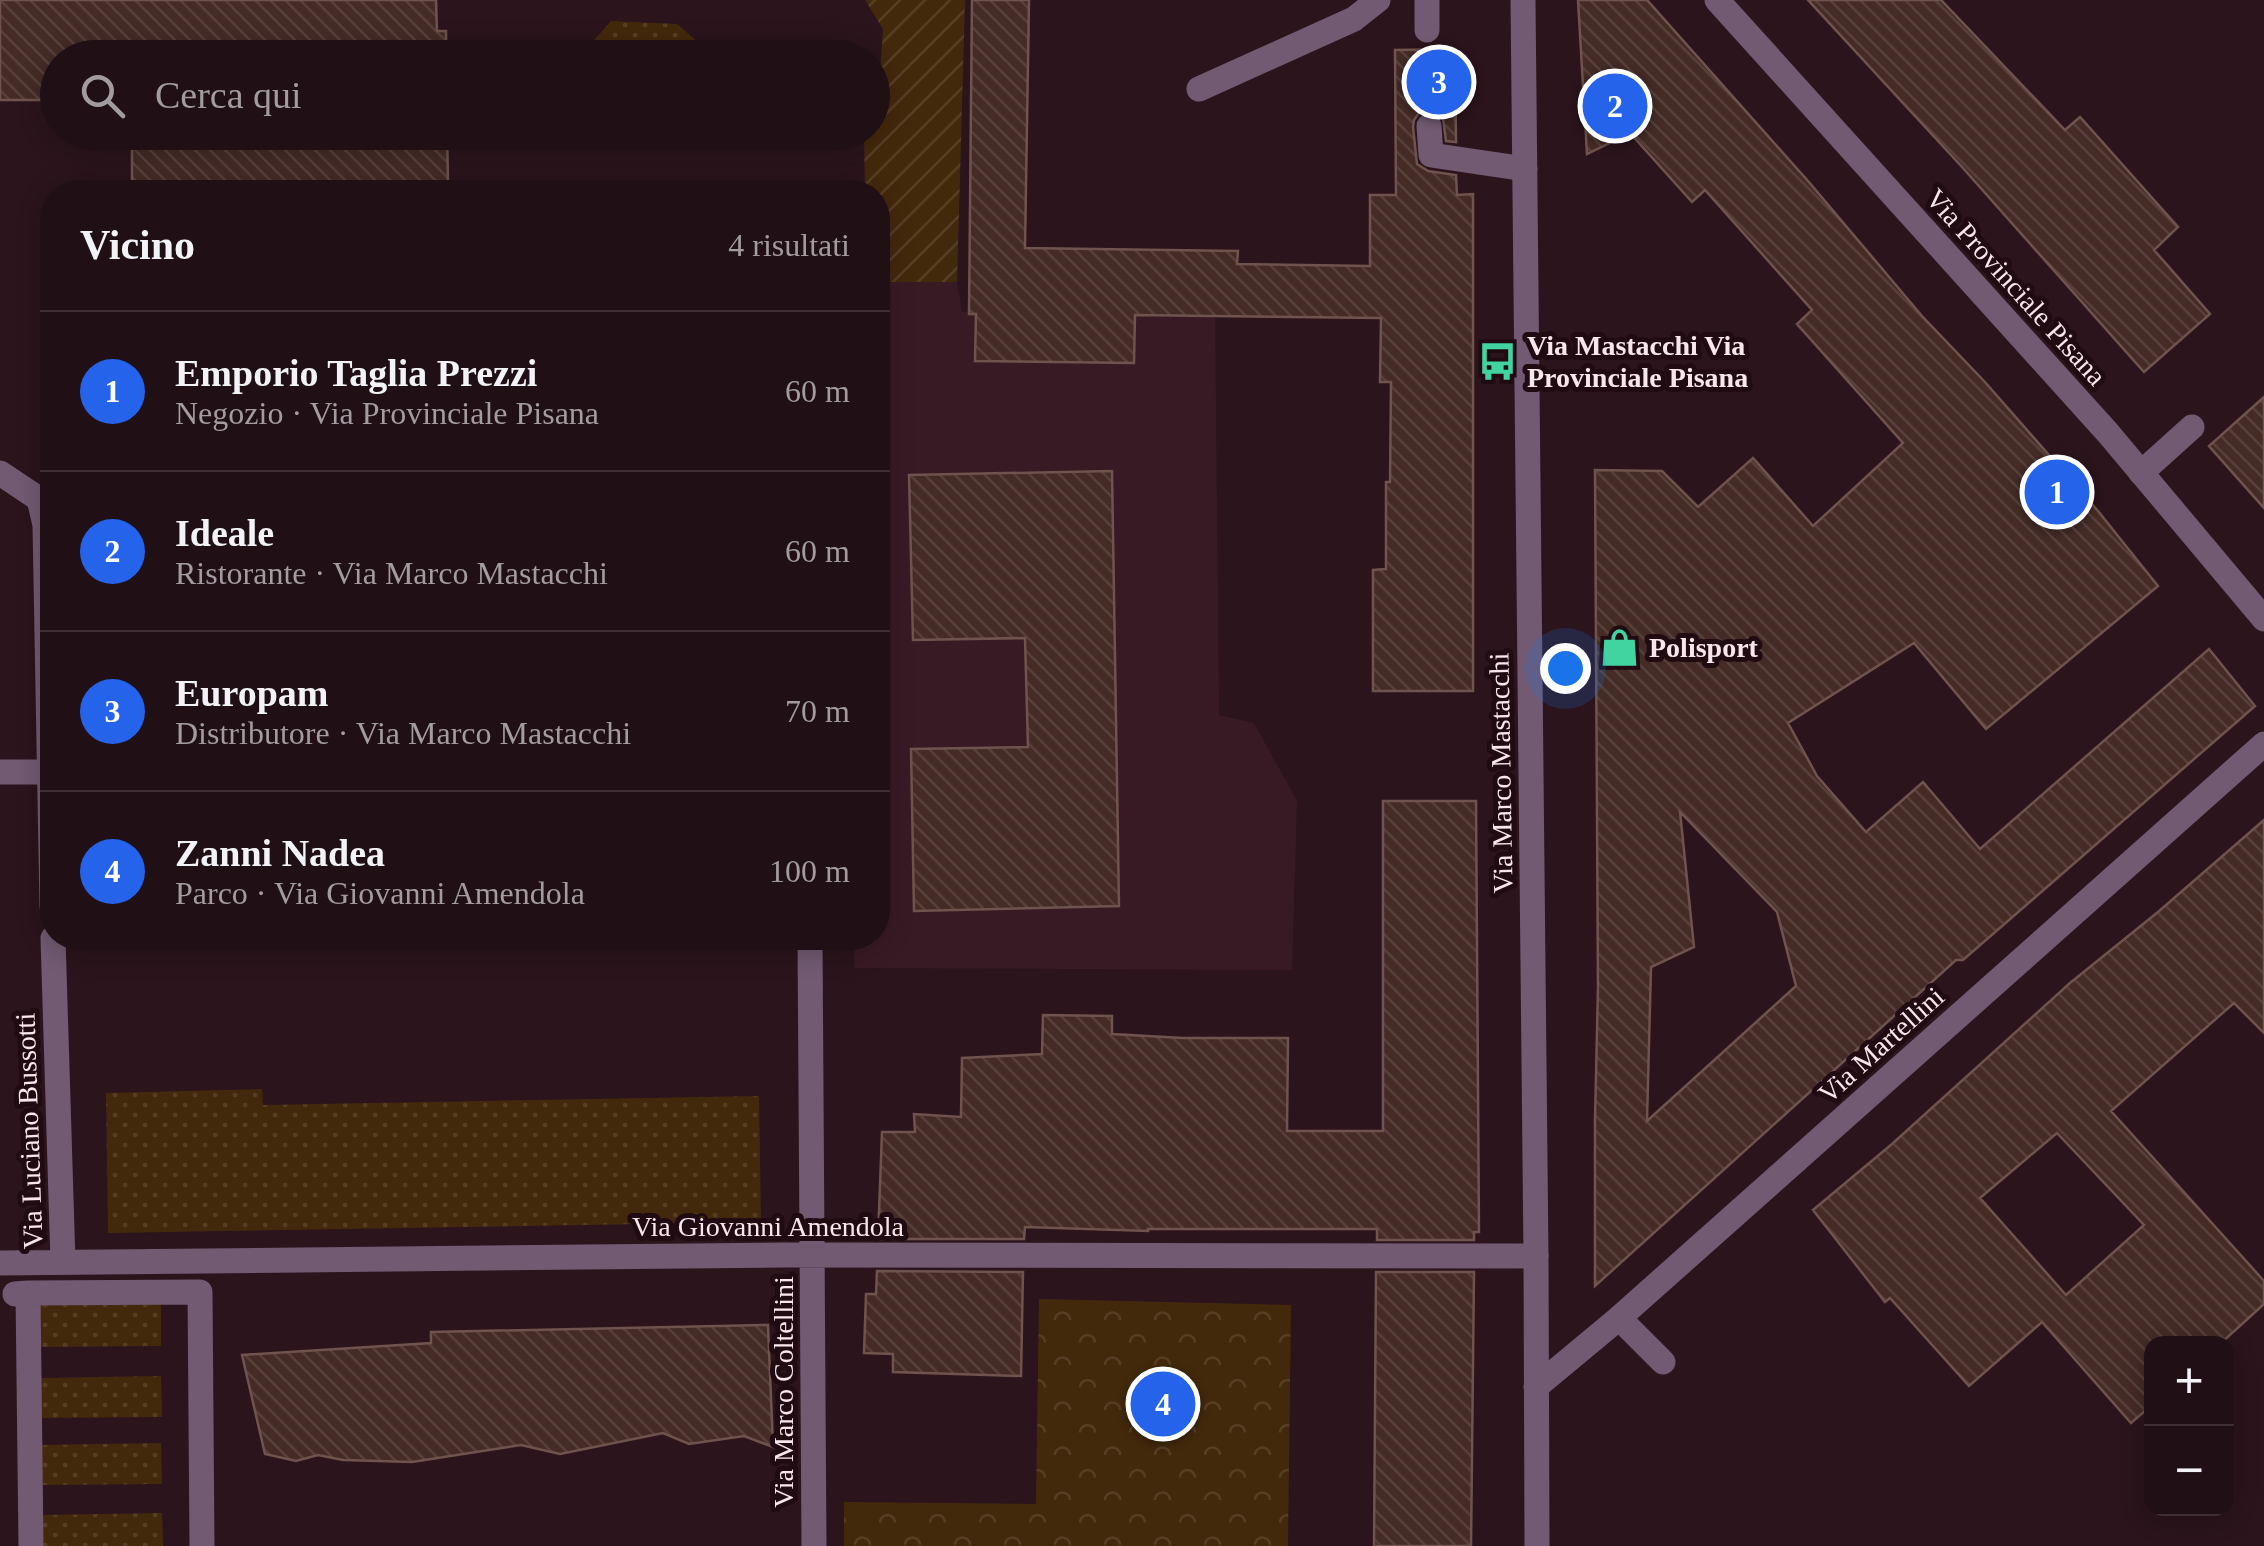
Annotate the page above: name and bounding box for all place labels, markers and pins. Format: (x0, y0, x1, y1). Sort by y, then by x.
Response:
pin: 3 (1406, 44, 1472, 120)
pin: 2 (1582, 68, 1648, 144)
place label: Via Mastacchi Via Provinciale Pisana (1527, 330, 1748, 393)
bus stop icon: Via Mastacchi Via Provinciale Pisana (1476, 340, 1518, 382)
pin: 1 (2024, 454, 2090, 530)
shop icon: Polisport (1598, 626, 1640, 668)
place label: Polisport (1649, 632, 1759, 663)
pin: 4 (1130, 1366, 1196, 1442)

